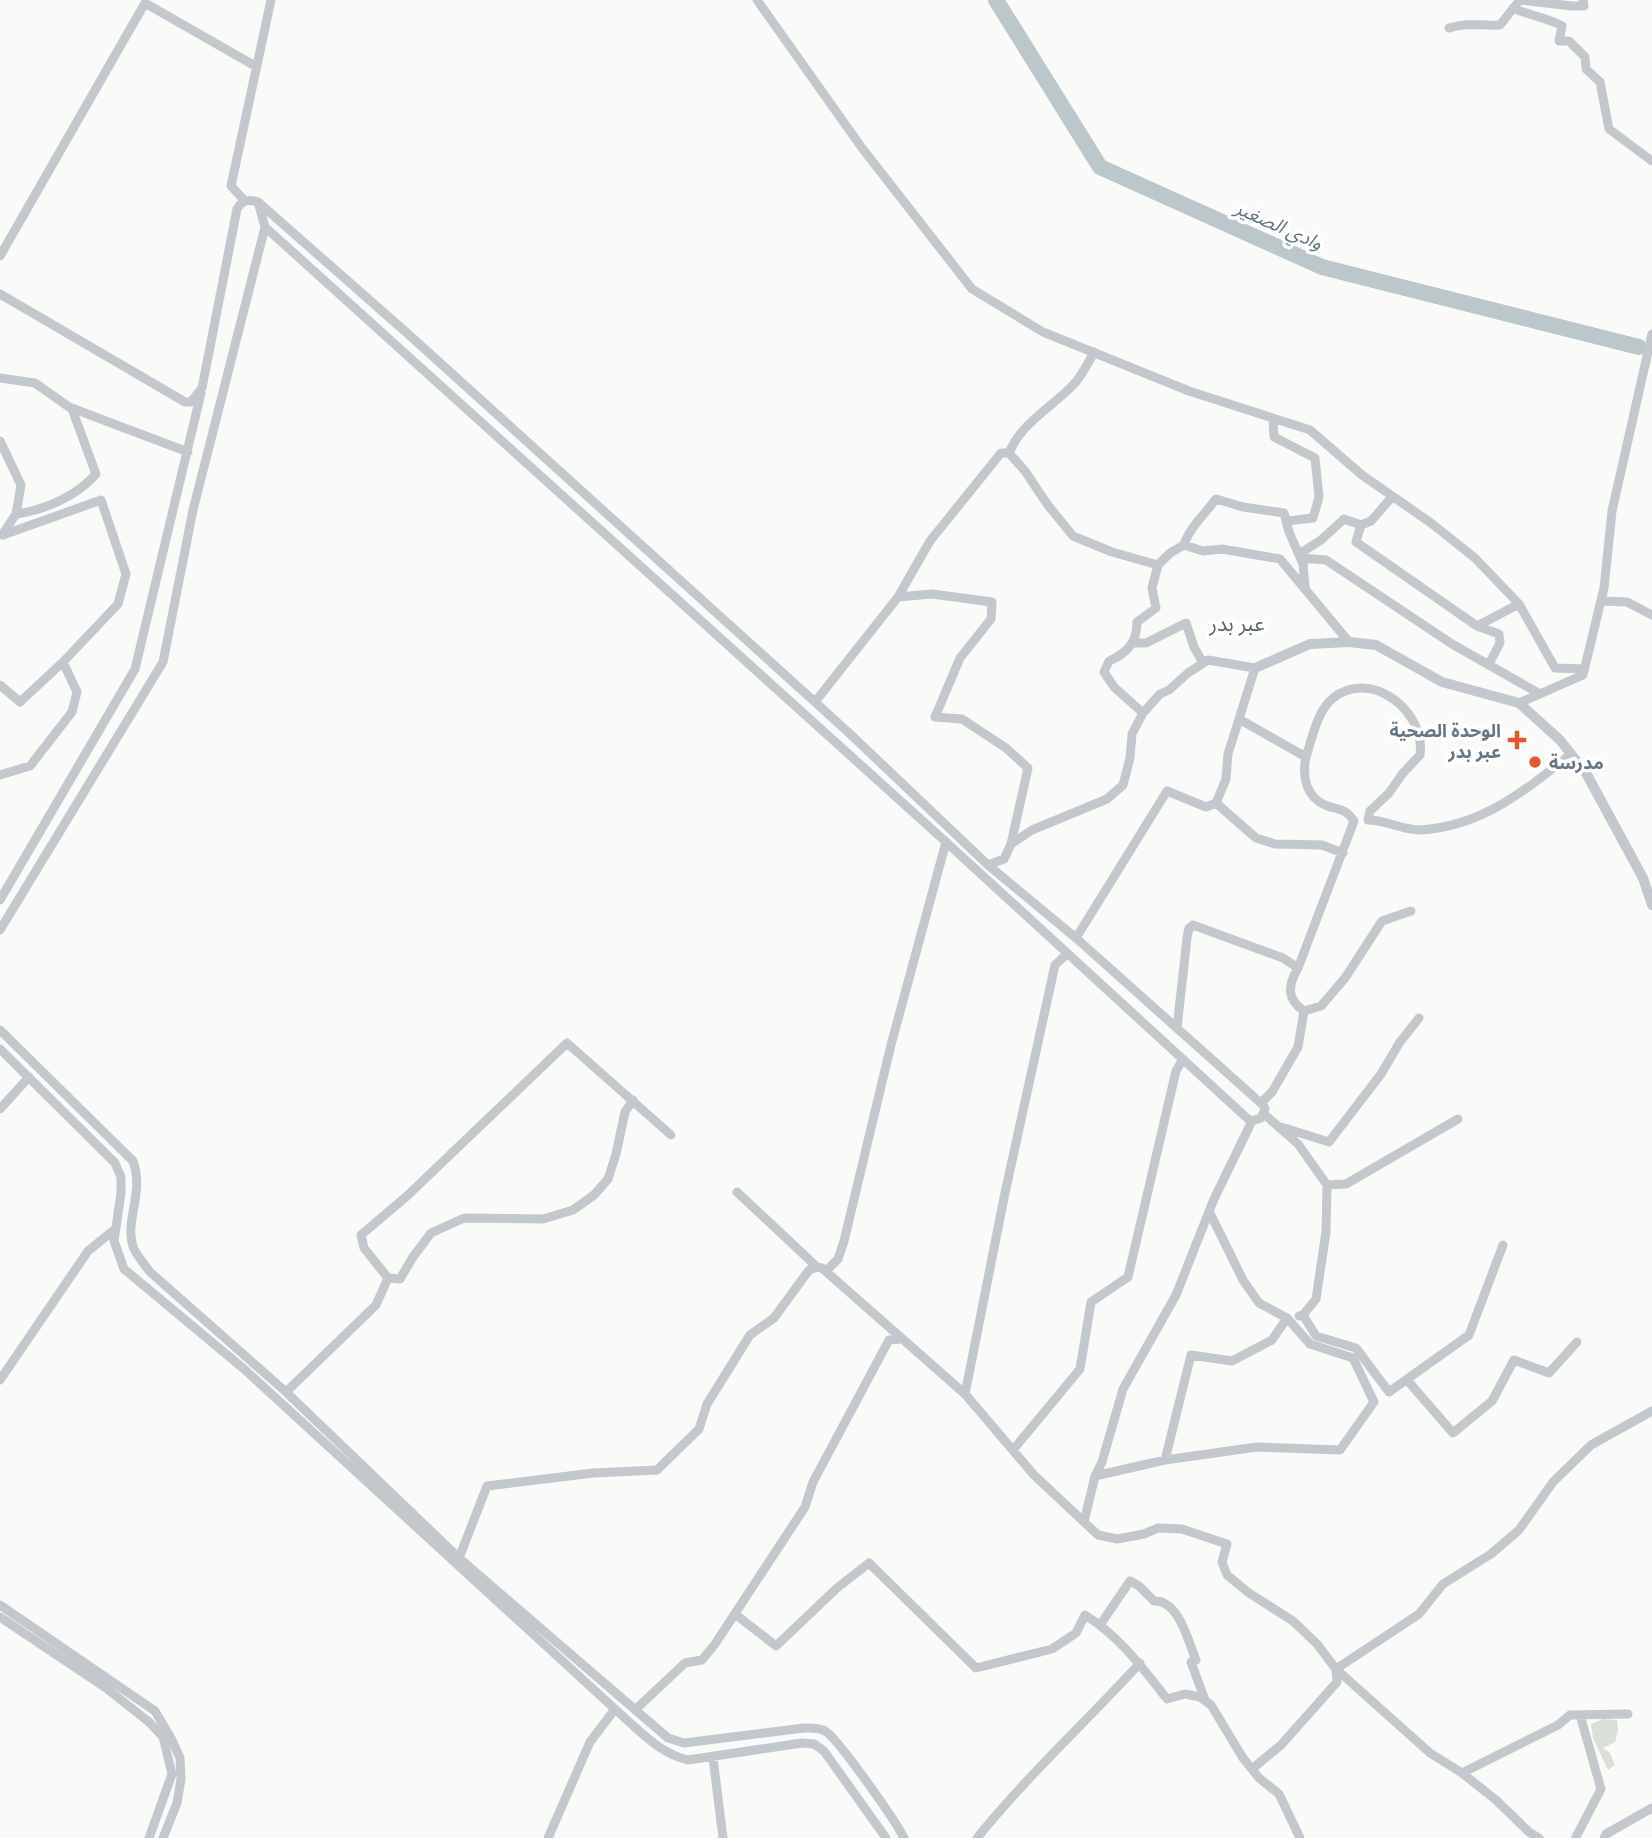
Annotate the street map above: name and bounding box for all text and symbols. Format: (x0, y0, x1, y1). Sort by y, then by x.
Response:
water label: وادي الصغير (1228, 194, 1327, 258)
district label: عبر بدر (1208, 609, 1265, 637)
place label: الوحدة الصحية عبر بدر (1390, 719, 1501, 763)
marker: الوحدة الصحية عبر بدر (1507, 730, 1527, 750)
place label: مدرسة (1549, 751, 1604, 774)
marker: مدرسة (1527, 754, 1543, 770)

